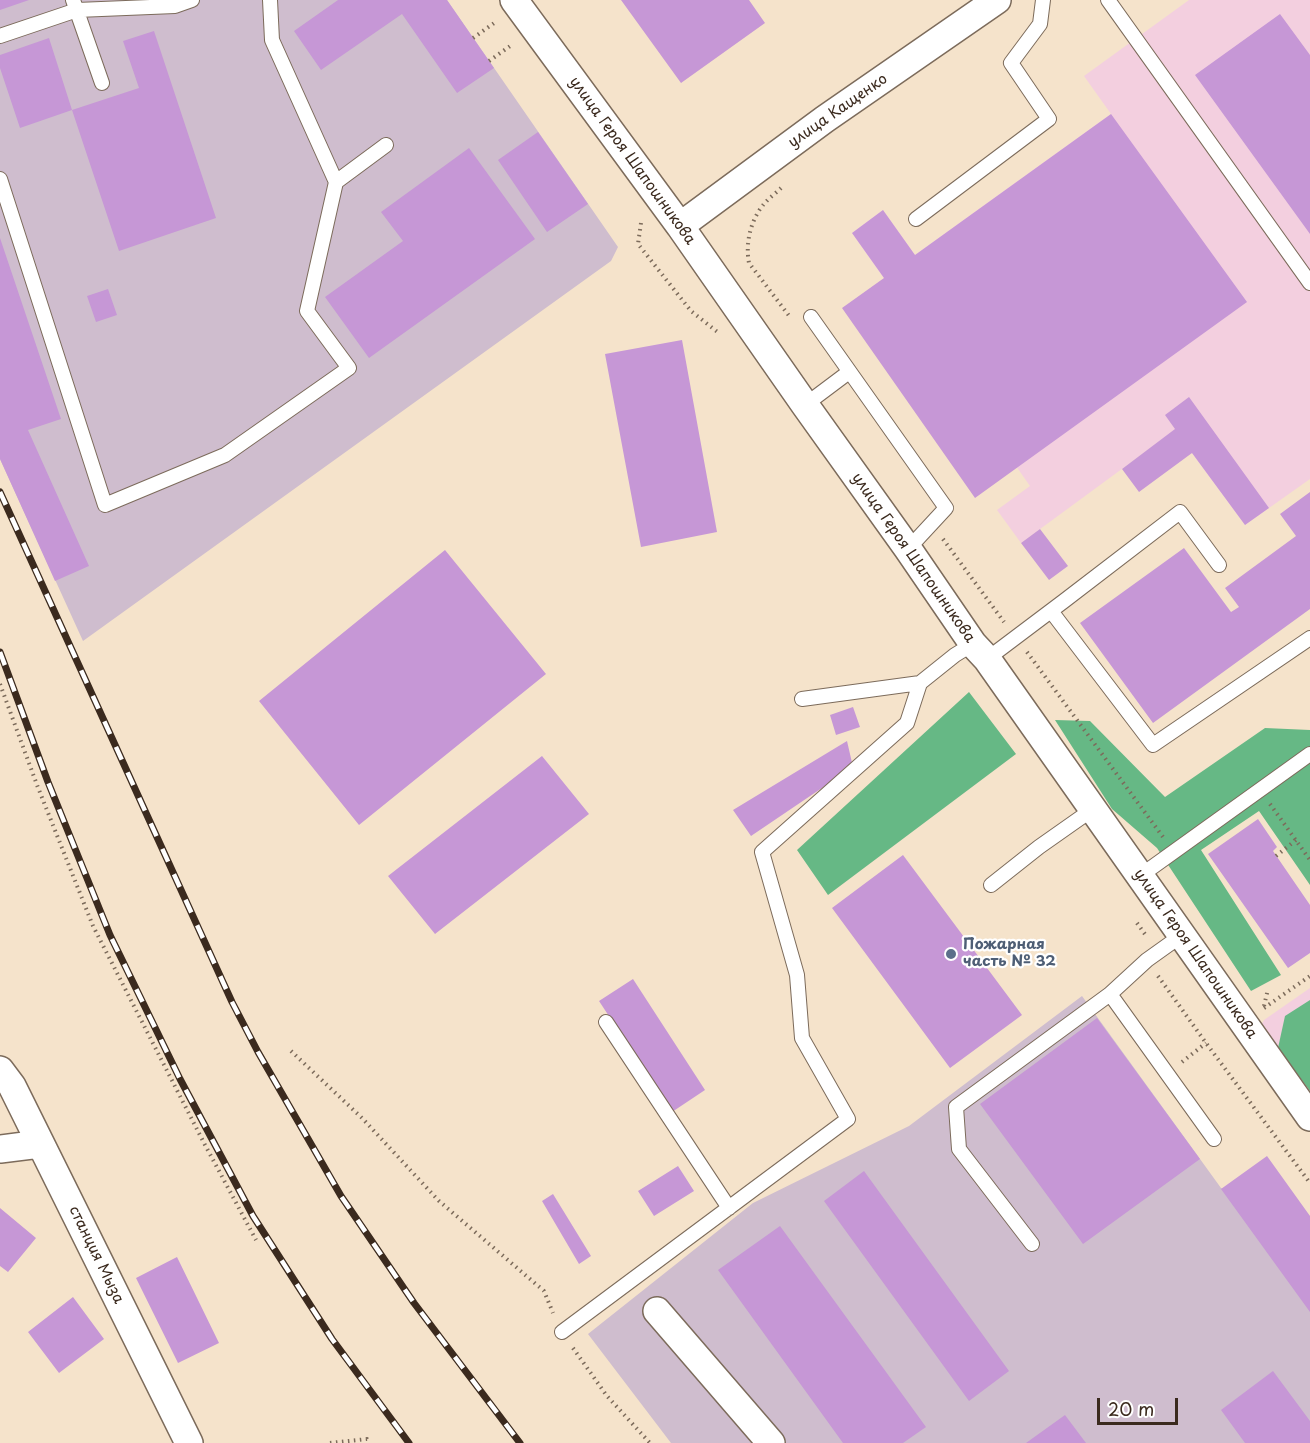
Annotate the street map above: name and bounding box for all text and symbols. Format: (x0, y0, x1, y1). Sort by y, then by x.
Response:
street label: улица Кащенко (785, 70, 891, 152)
street label: улица Героя Шапошникова (565, 74, 699, 248)
street label: улица Героя Шапошникова (847, 470, 979, 646)
street label: улица Героя Шапошникова (1129, 866, 1261, 1042)
place label: Пожарная часть № 32 (963, 936, 1056, 971)
marker: Пожарная часть № 32 (944, 947, 958, 961)
street label: станция Мыза (65, 1203, 127, 1307)
scale bar (1100, 1386, 1181, 1424)
text: 20 m (1108, 1395, 1154, 1422)

